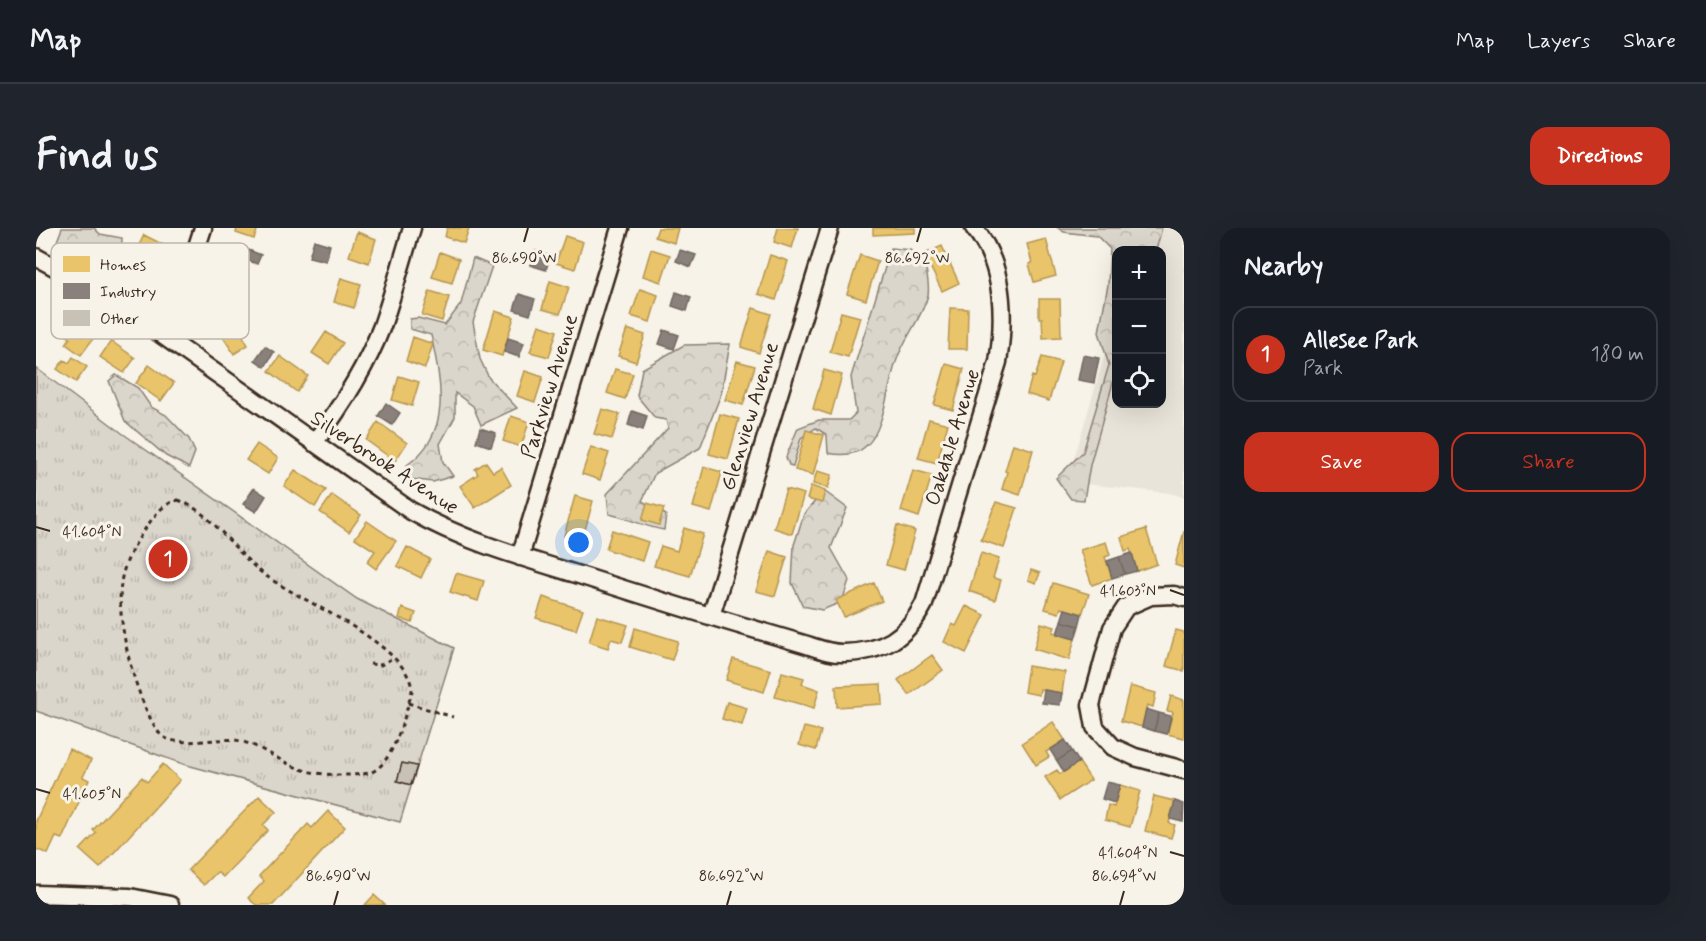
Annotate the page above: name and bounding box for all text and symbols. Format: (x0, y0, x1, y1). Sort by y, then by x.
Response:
text: Map (30, 23, 81, 60)
text: Map (1456, 27, 1494, 55)
text: Layers (1527, 27, 1590, 55)
text: Share (1623, 27, 1676, 55)
button: Directions (1530, 127, 1670, 185)
text: Find us (36, 129, 158, 184)
legend (51, 243, 249, 339)
map controls (1112, 246, 1166, 408)
button: + (1112, 246, 1166, 300)
text: 86.690°W (492, 249, 556, 269)
text: 86.692°W (885, 249, 949, 269)
text: Nearby (1244, 250, 1323, 284)
text: Homes (100, 255, 146, 276)
text: Industry (100, 282, 156, 303)
button: − (1112, 300, 1166, 354)
text: Other (100, 309, 139, 330)
street label: Parkview Avenue (515, 310, 585, 462)
text: Allesee Park (1303, 327, 1418, 355)
street label: Glenview Avenue (714, 339, 786, 494)
text: 1 (1261, 341, 1270, 368)
text: 180 m (1591, 341, 1644, 368)
button: locate (1112, 354, 1166, 408)
text: Park (1303, 355, 1343, 382)
street label: Oakdale Avenue (919, 365, 987, 509)
street label: Silverbrook Avenue (305, 404, 464, 521)
button: Save (1244, 432, 1439, 492)
button: Share (1451, 432, 1646, 492)
text: 41.604°N (63, 523, 121, 543)
your location (564, 528, 593, 557)
pin: 1 (148, 536, 188, 582)
text: 41.603°N (1100, 582, 1156, 602)
text: 41.605°N (63, 785, 121, 805)
text: 41.604°N (1099, 844, 1157, 864)
text: 86.690°W (306, 867, 370, 887)
text: 86.692°W (699, 867, 763, 887)
text: 86.694°W (1092, 867, 1156, 887)

